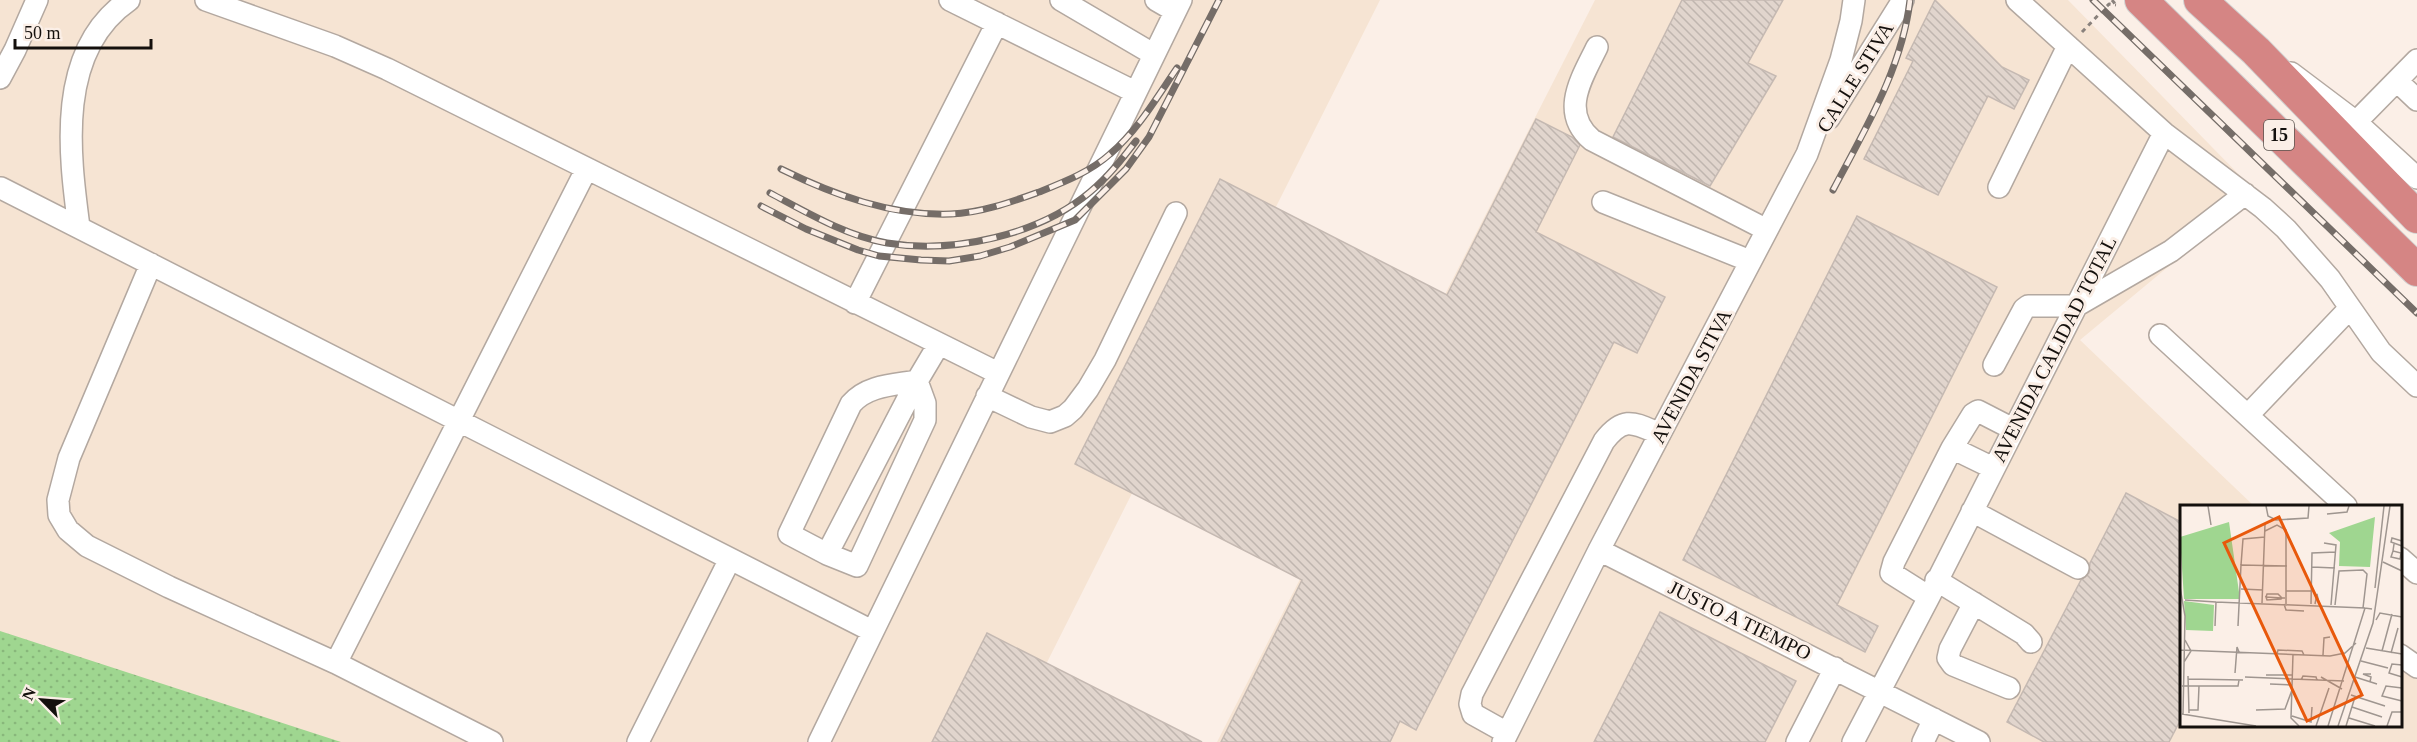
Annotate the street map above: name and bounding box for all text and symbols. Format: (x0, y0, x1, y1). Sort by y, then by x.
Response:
scale bar (15, 12, 152, 50)
street label: CALLE STIVA (1812, 17, 1898, 136)
text: 50 m (24, 23, 61, 43)
road number: 15 (2264, 120, 2294, 150)
street label: AVENIDA CALIDAD TOTAL (1987, 232, 2121, 466)
street label: AVENIDA STIVA (1646, 305, 1736, 447)
inset map (2180, 505, 2402, 727)
street label: JUSTO A TIEMPO (1665, 576, 1815, 664)
north arrow (12, 670, 72, 730)
text: N (19, 685, 39, 703)

